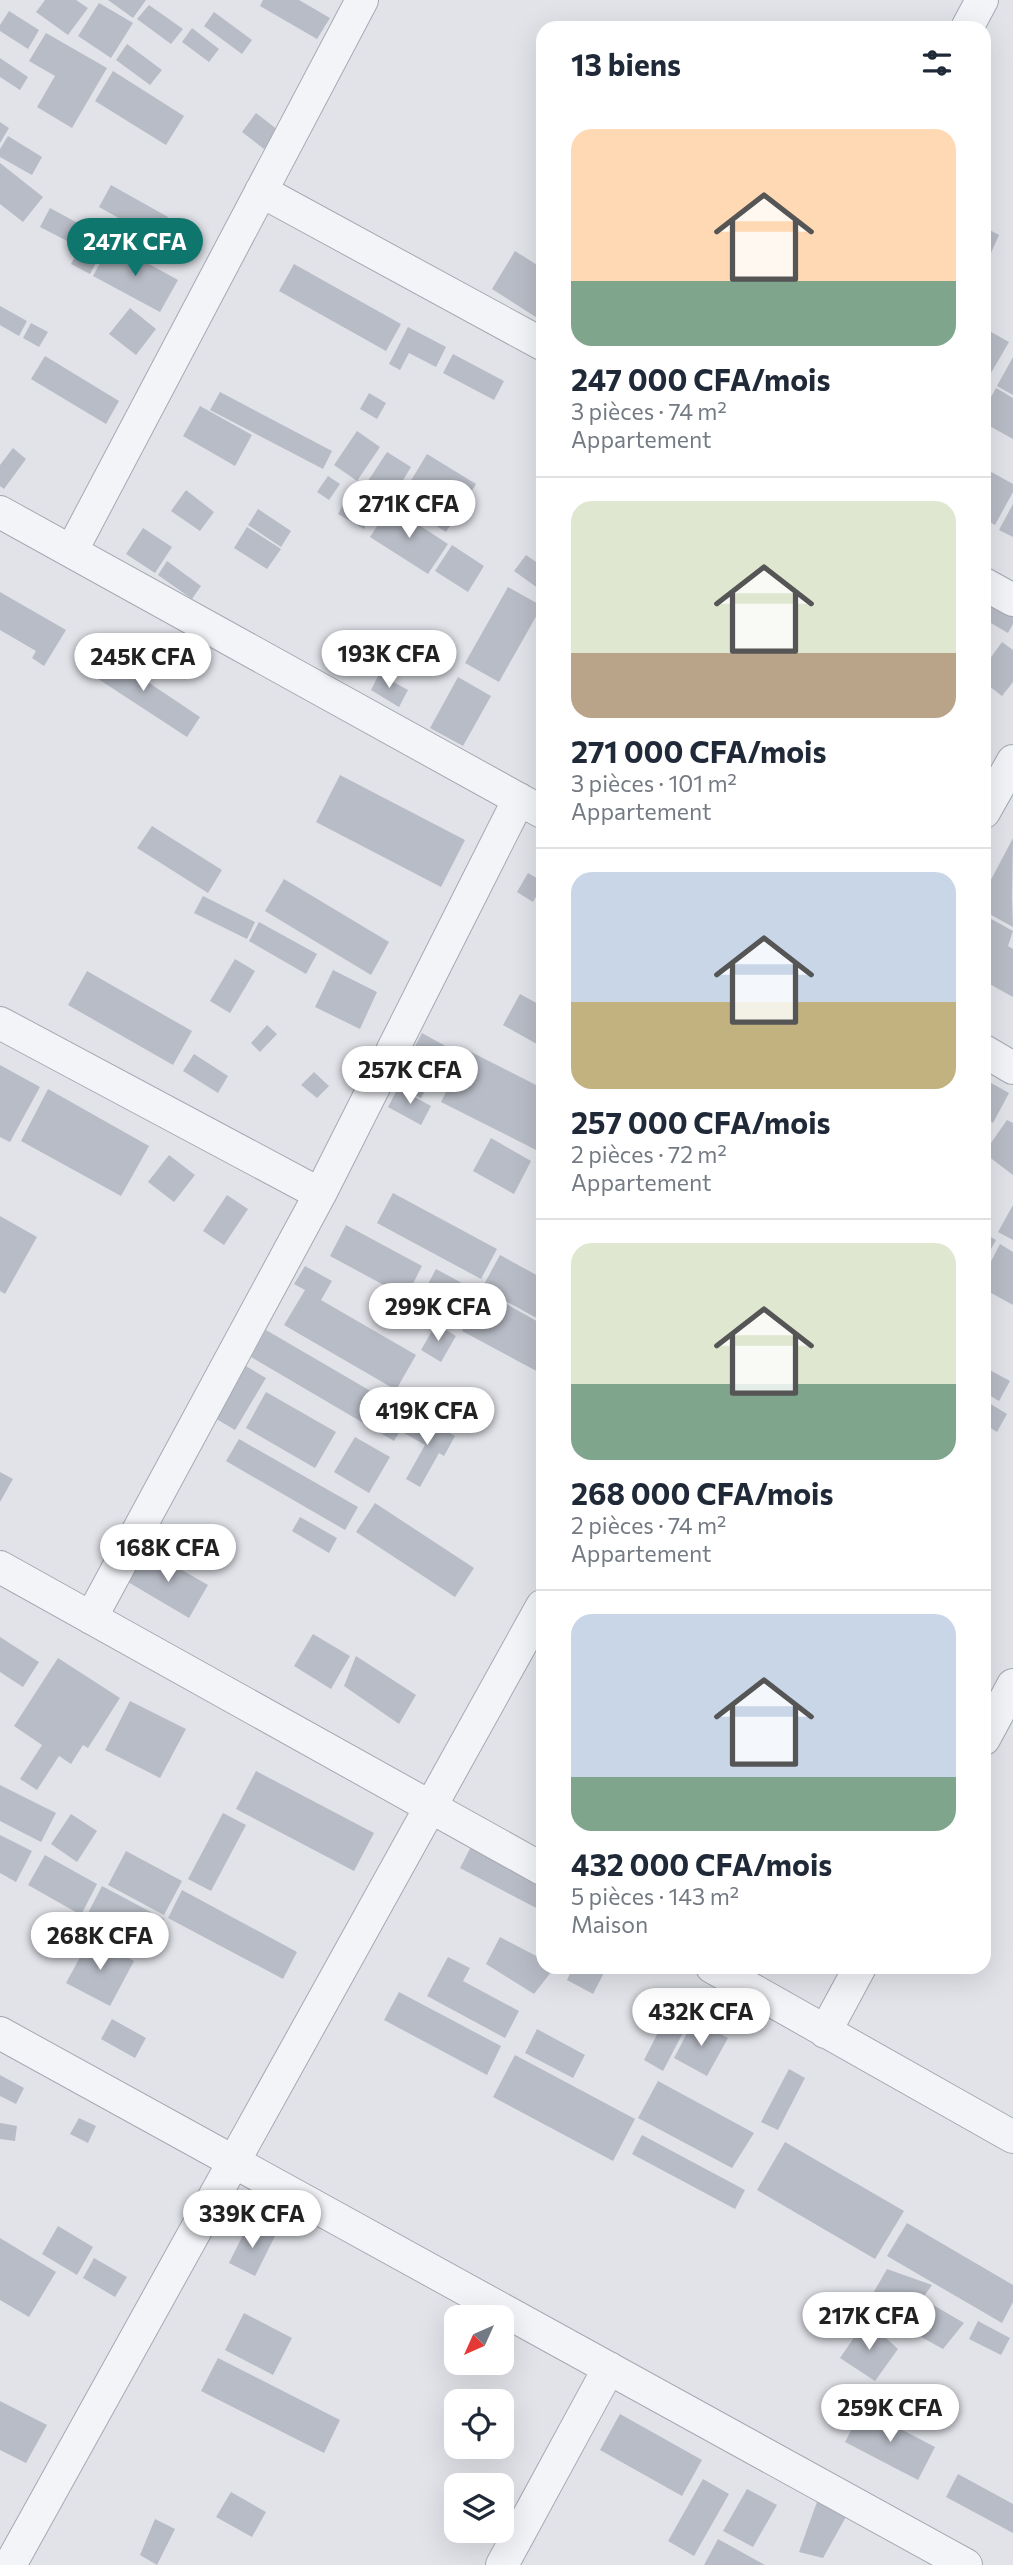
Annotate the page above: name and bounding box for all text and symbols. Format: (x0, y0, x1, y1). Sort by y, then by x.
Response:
icon: filters (918, 44, 956, 82)
text: 13 biens (571, 45, 681, 82)
icon: home (701, 174, 827, 300)
pin: 247K CFA (63, 218, 207, 278)
text: 247K CFA (83, 227, 187, 255)
text: 247 000 CFA/mois (571, 360, 830, 397)
text: 3 pièces · 74 m² (571, 397, 727, 425)
text: Appartement (571, 425, 712, 453)
pin: 271K CFA (337, 480, 481, 540)
text: 271K CFA (358, 489, 460, 517)
icon: home (701, 546, 827, 672)
pin: 193K CFA (317, 630, 461, 690)
pin: 245K CFA (71, 634, 215, 693)
text: 193K CFA (338, 639, 440, 667)
text: 245K CFA (90, 642, 196, 670)
text: 271 000 CFA/mois (571, 732, 826, 769)
text: 3 pièces · 101 m² (571, 769, 737, 797)
text: Appartement (571, 797, 712, 825)
icon: home (701, 917, 827, 1043)
pin: 257K CFA (338, 1046, 482, 1106)
text: 257K CFA (358, 1055, 462, 1083)
text: 257 000 CFA/mois (571, 1103, 831, 1140)
text: 2 pièces · 72 m² (571, 1140, 727, 1168)
text: Appartement (571, 1168, 712, 1196)
pin: 299K CFA (366, 1284, 510, 1343)
icon: home (701, 1288, 827, 1414)
text: 299K CFA (385, 1292, 491, 1320)
pin: 419K CFA (355, 1388, 499, 1447)
text: 419K CFA (375, 1396, 479, 1424)
text: 268 000 CFA/mois (571, 1474, 833, 1511)
text: 2 pièces · 74 m² (571, 1511, 726, 1539)
pin: 168K CFA (96, 1524, 240, 1584)
text: 168K CFA (116, 1533, 220, 1561)
text: Appartement (571, 1539, 712, 1567)
icon: home (701, 1659, 827, 1785)
text: 432 000 CFA/mois (571, 1845, 832, 1882)
text: 5 pièces · 143 m² (571, 1882, 739, 1910)
text: Maison (571, 1910, 648, 1938)
pin: 268K CFA (28, 1912, 172, 1972)
text: 268K CFA (47, 1921, 153, 1949)
pin: 432K CFA (629, 1988, 773, 2048)
text: 432K CFA (648, 1997, 754, 2025)
pin: 339K CFA (180, 2190, 324, 2250)
text: 339K CFA (199, 2199, 305, 2227)
pin: 217K CFA (797, 2292, 941, 2352)
text: 217K CFA (818, 2301, 920, 2329)
north arrow (444, 2305, 514, 2375)
map controls (444, 2305, 514, 2543)
pin: 259K CFA (818, 2384, 962, 2444)
button: locate (444, 2389, 514, 2459)
text: 259K CFA (837, 2393, 943, 2421)
button: layers (444, 2473, 514, 2543)

